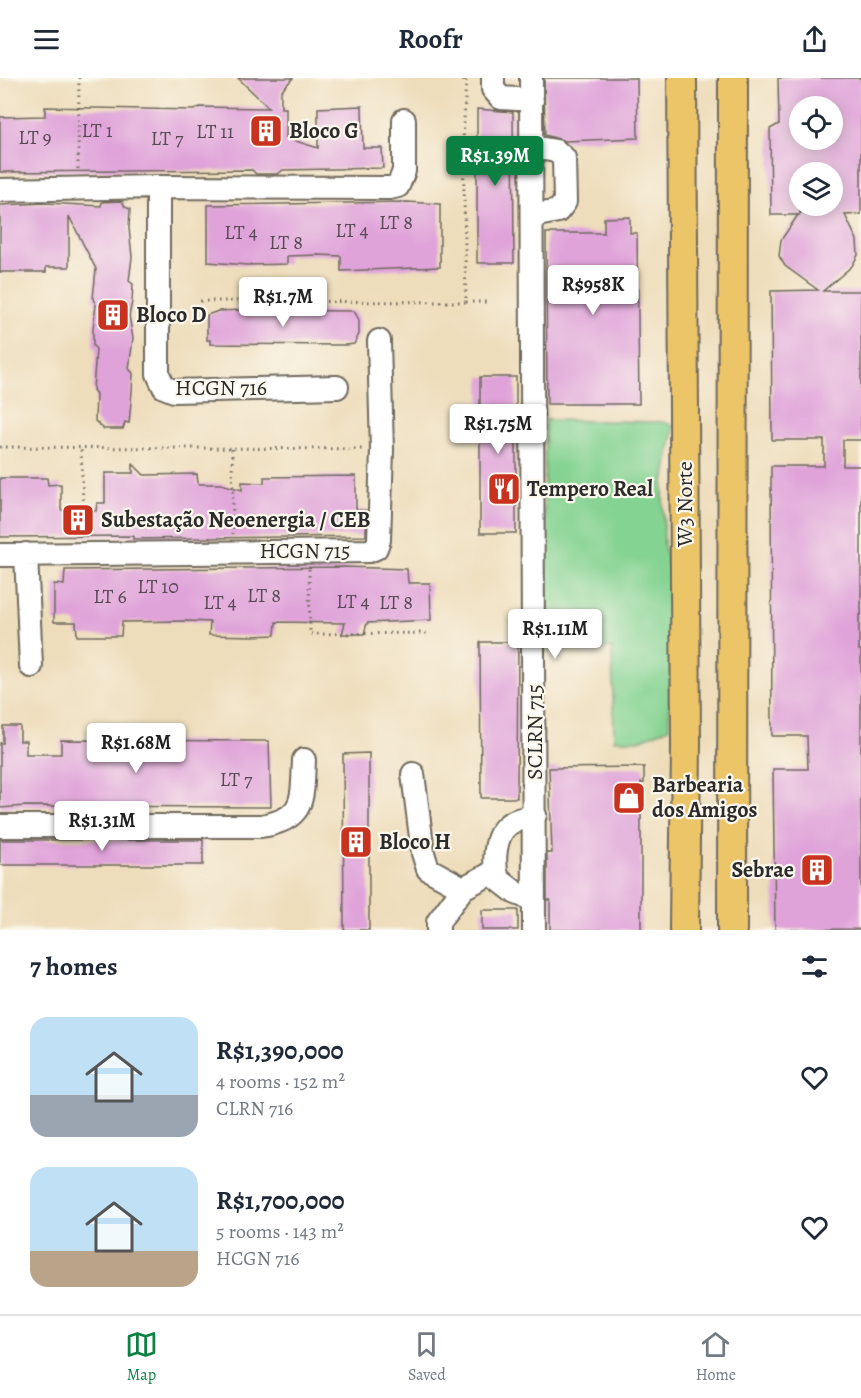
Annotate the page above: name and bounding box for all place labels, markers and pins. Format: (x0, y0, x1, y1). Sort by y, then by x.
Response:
building icon: Bloco G (248, 113, 284, 149)
place label: Bloco G (289, 116, 359, 146)
pin: R$1.39M (440, 136, 550, 187)
pin: R$958K (544, 265, 642, 316)
pin: R$1.7M (234, 277, 332, 328)
building icon: Bloco D (95, 297, 131, 333)
place label: Bloco D (136, 300, 207, 330)
pin: R$1.75M (443, 404, 553, 455)
restaurant icon: Tempero Real (486, 471, 522, 507)
place label: Tempero Real (527, 474, 653, 504)
building icon: Subestação Neoenergia / CEB (60, 502, 96, 538)
place label: Subestação Neoenergia / CEB (101, 505, 371, 535)
pin: R$1.11M (500, 609, 610, 660)
pin: R$1.68M (81, 723, 191, 774)
place label: Barbearia dos Amigos (652, 770, 758, 825)
shop icon: Barbearia dos Amigos (611, 780, 647, 816)
pin: R$1.31M (47, 801, 157, 852)
building icon: Bloco H (338, 824, 374, 860)
place label: Bloco H (379, 827, 451, 857)
building icon: Sebrae (799, 852, 835, 888)
place label: Sebrae (732, 855, 794, 885)

